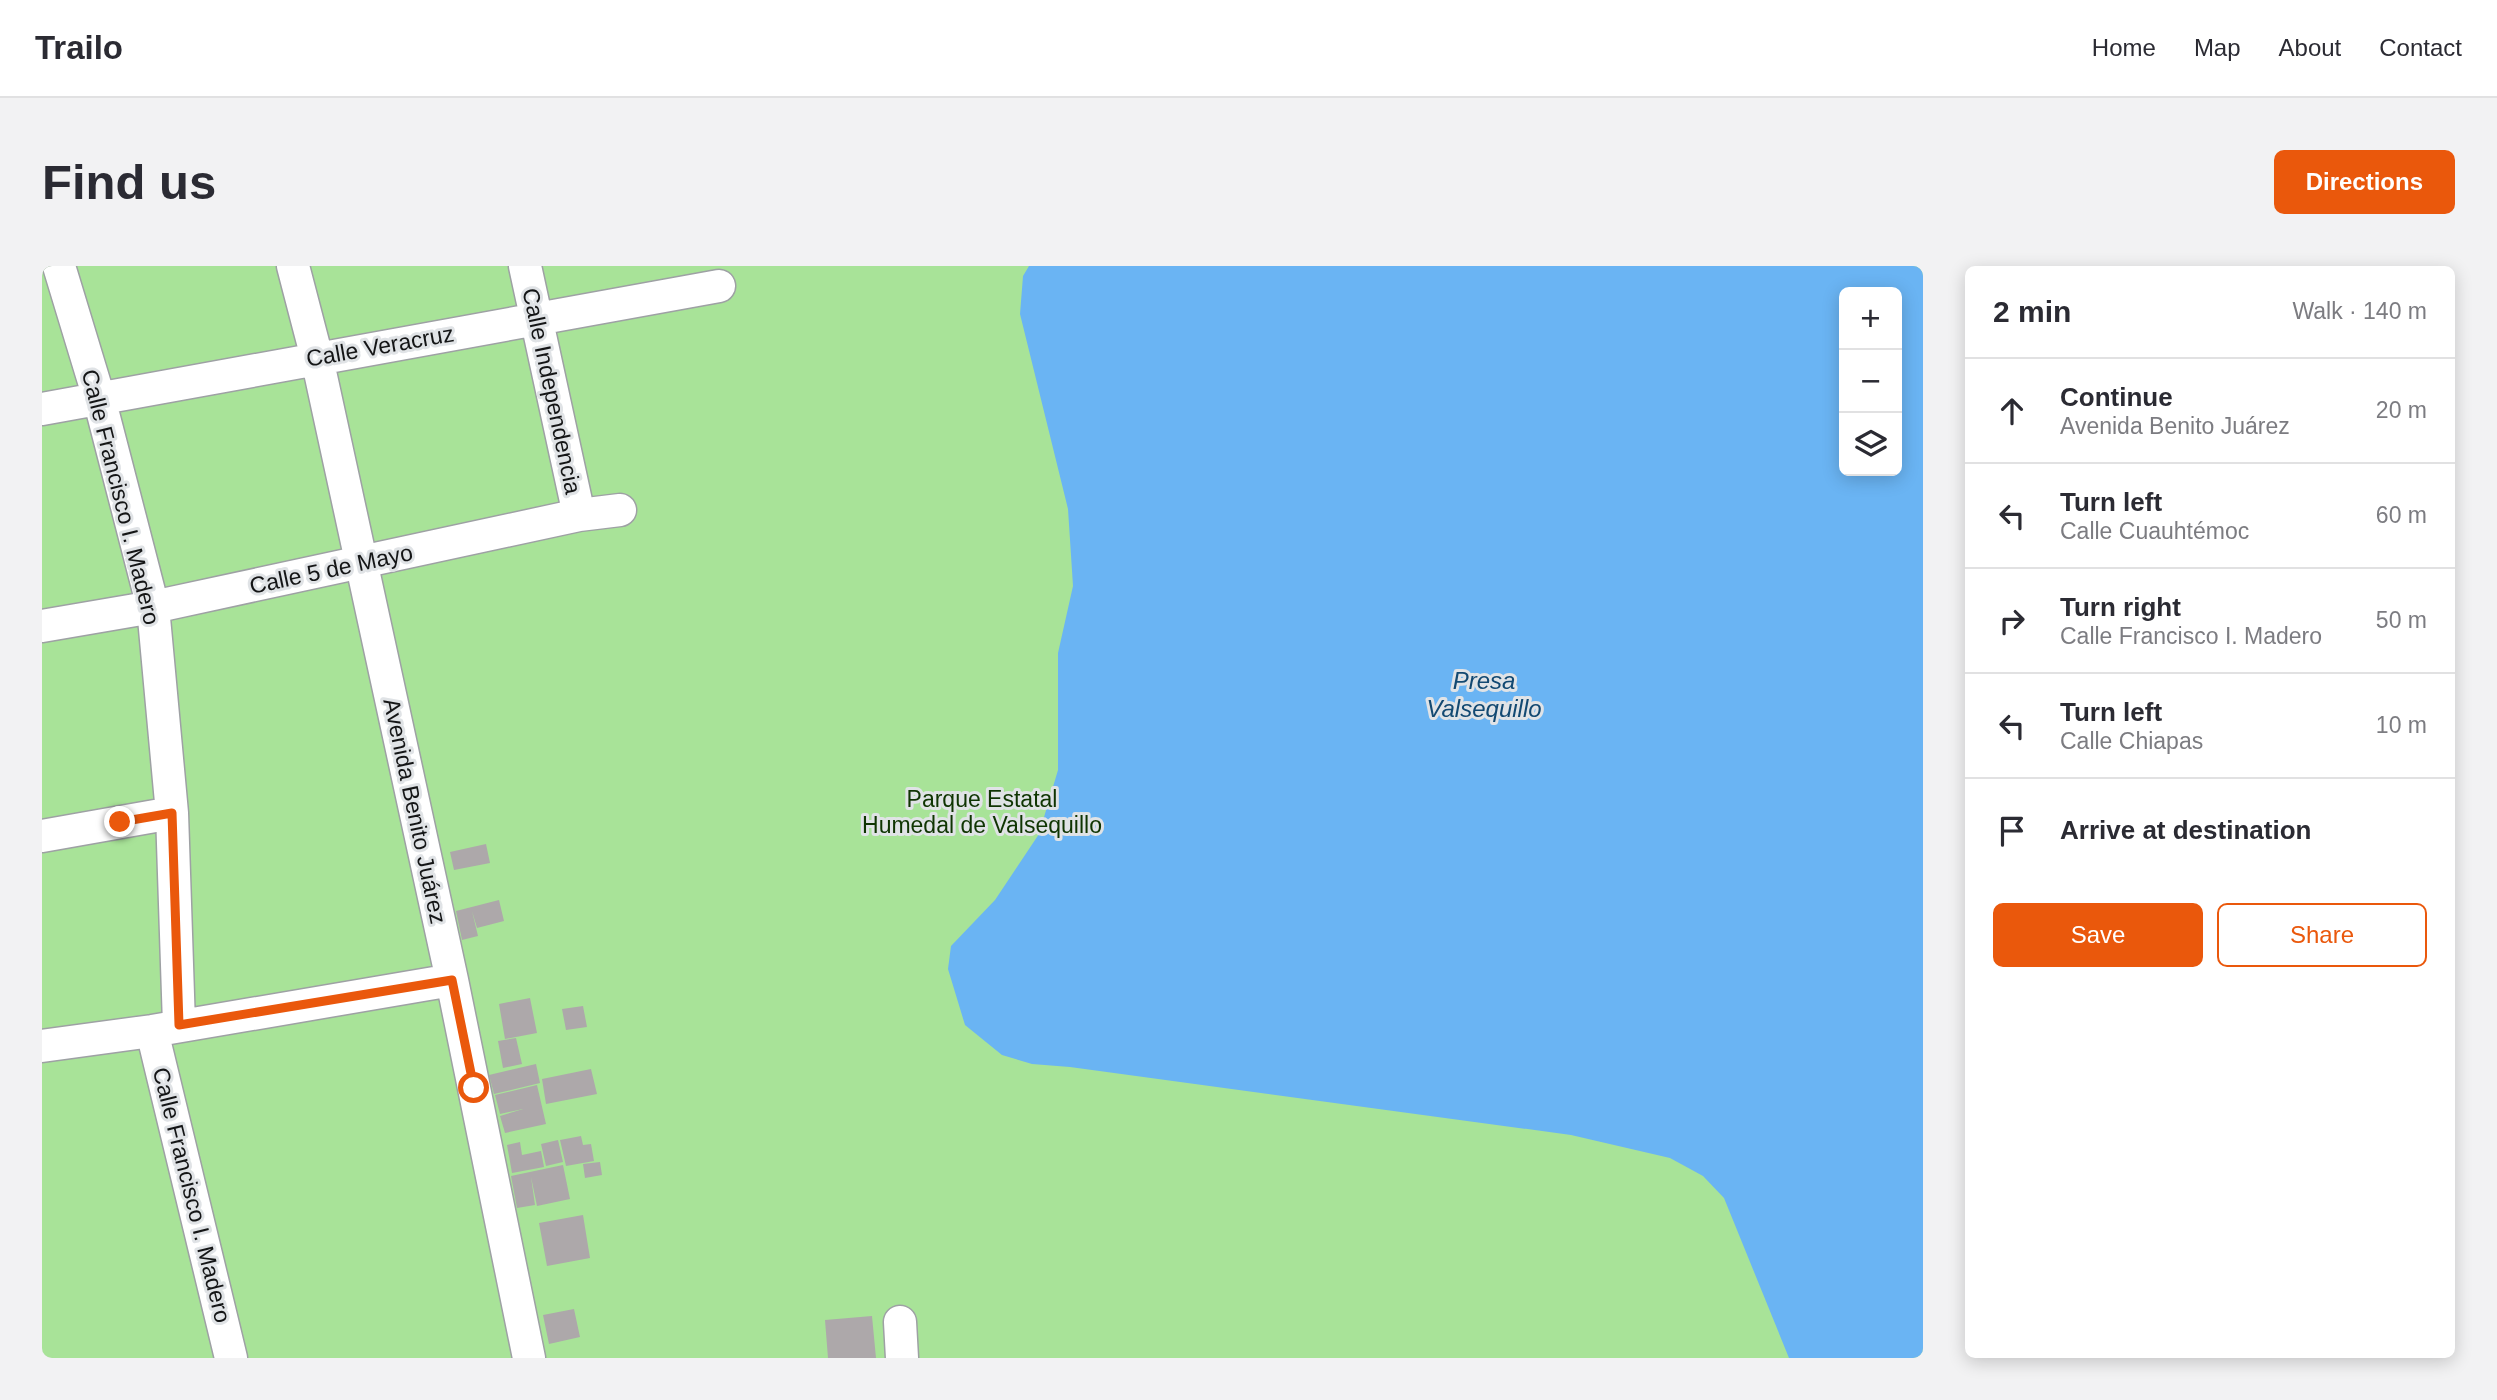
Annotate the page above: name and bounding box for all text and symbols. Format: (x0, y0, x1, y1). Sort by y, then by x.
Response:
text: Trailo (35, 29, 123, 66)
text: Home (2092, 34, 2156, 61)
text: Map (2194, 34, 2241, 61)
text: About (2279, 34, 2341, 61)
text: Contact (2379, 34, 2462, 61)
button: Directions (2274, 150, 2455, 214)
text: Find us (42, 155, 216, 209)
street label: Calle Independencia (517, 286, 587, 496)
map controls (1839, 287, 1902, 476)
button: + (1839, 287, 1902, 350)
text: 2 min (1993, 295, 2071, 328)
text: Walk · 140 m (2292, 298, 2427, 324)
street label: Calle Veracruz (304, 320, 456, 372)
button: − (1839, 350, 1902, 413)
street label: Calle Francisco I. Madero (77, 367, 165, 627)
text: Continue (2060, 382, 2173, 412)
icon: ahead (1993, 392, 2031, 430)
text: 20 m (2376, 397, 2427, 423)
button: layers (1839, 413, 1902, 476)
text: Avenida Benito Juárez (2060, 413, 2290, 439)
text: Turn left (2060, 487, 2162, 517)
icon: left (1993, 497, 2031, 535)
text: 60 m (2376, 502, 2427, 528)
text: Calle Cuauhtémoc (2060, 518, 2249, 544)
street label: Calle 5 de Mayo (247, 539, 415, 599)
text: Turn right (2060, 592, 2181, 622)
icon: right (1993, 602, 2031, 640)
text: 50 m (2376, 607, 2427, 633)
text: Calle Francisco I. Madero (2060, 623, 2322, 649)
water label: Presa Valsequillo (1426, 667, 1542, 722)
street label: Avenida Benito Juárez (378, 696, 452, 926)
text: Turn left (2060, 697, 2162, 727)
icon: left (1993, 707, 2031, 745)
text: 10 m (2376, 712, 2427, 738)
text: Calle Chiapas (2060, 728, 2203, 754)
park label: Parque Estatal Humedal de Valsequillo (862, 786, 1102, 838)
route end (104, 806, 135, 837)
icon: arrive (1993, 812, 2031, 850)
text: Arrive at destination (2060, 815, 2311, 845)
button: Save (1993, 903, 2203, 967)
button: Share (2217, 903, 2427, 967)
street label: Calle Francisco I. Madero (148, 1065, 236, 1325)
route start (458, 1072, 489, 1103)

